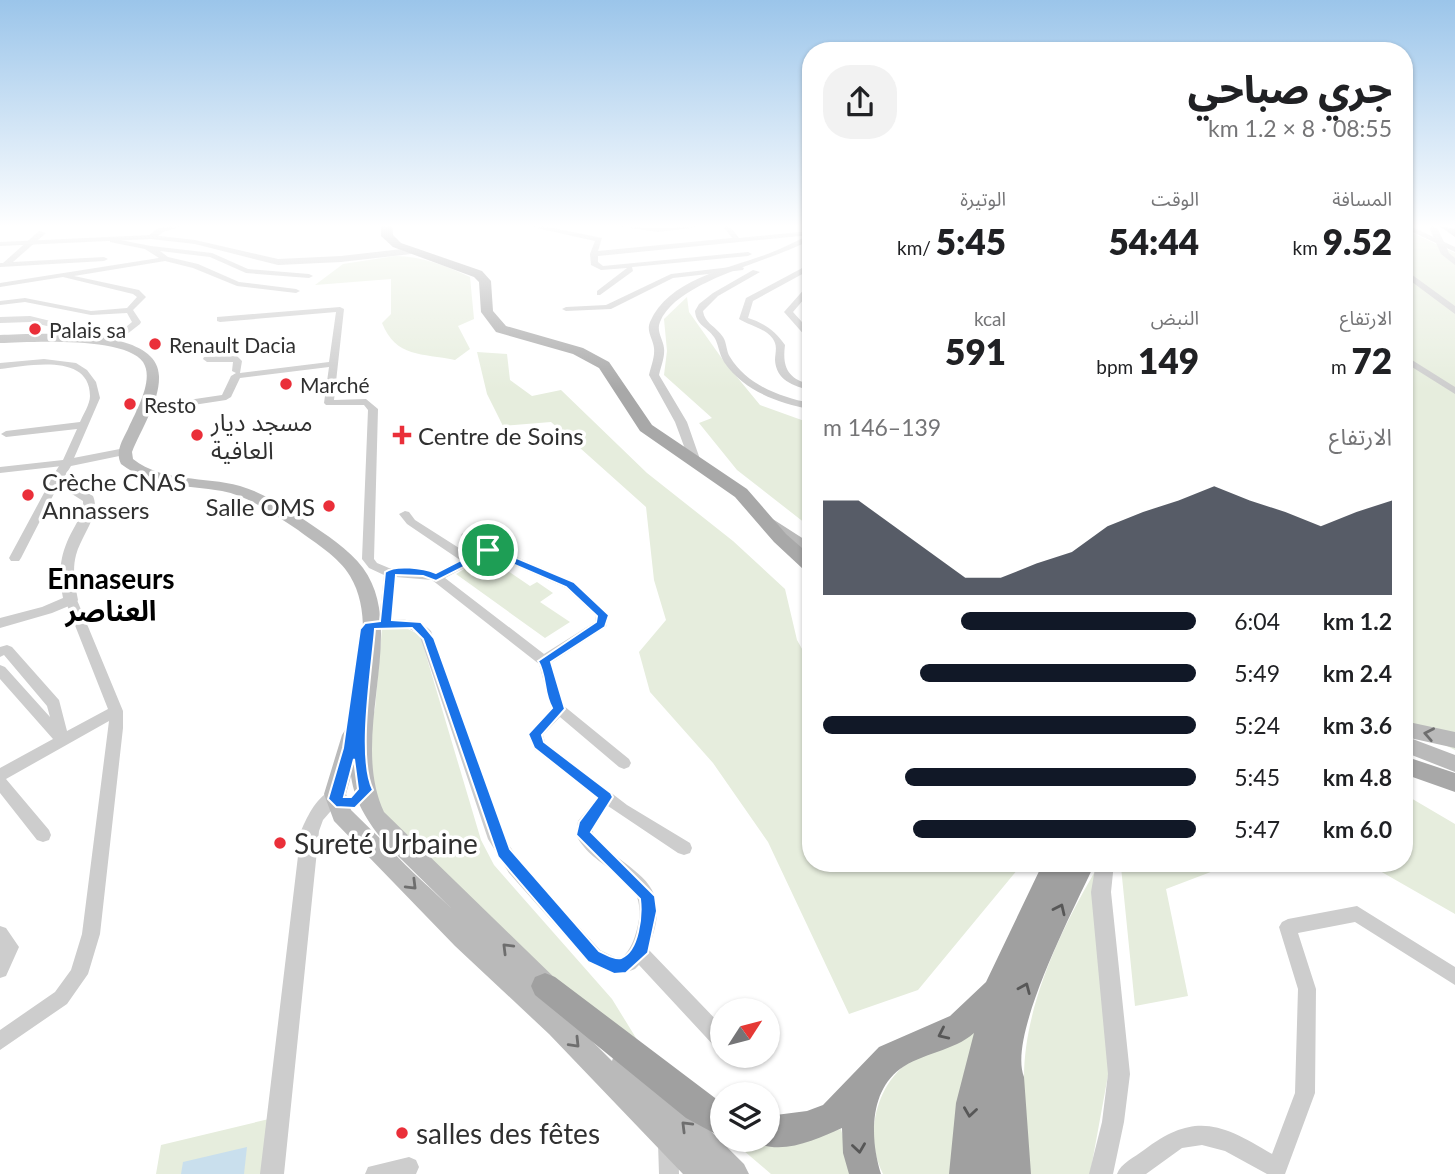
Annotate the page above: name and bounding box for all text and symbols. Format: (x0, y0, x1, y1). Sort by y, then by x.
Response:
button: share (823, 65, 897, 139)
text: جري صباحي (1188, 65, 1392, 111)
text: 08:55 · 8 × 1.2 km (1208, 114, 1392, 142)
text: الوتيرة (960, 187, 1006, 210)
text: الوقت (1151, 187, 1199, 210)
text: المسافة (1332, 187, 1392, 210)
text: 5:45 (936, 220, 1006, 262)
text: 54:44 (1109, 220, 1199, 262)
text: 9.52 (1323, 220, 1392, 262)
text: /km (897, 236, 936, 259)
text: km (1293, 236, 1323, 259)
text: النبض (1151, 306, 1199, 329)
text: الارتفاع (1340, 306, 1392, 329)
text: kcal (974, 307, 1006, 330)
place label: Palais sa (49, 317, 126, 342)
marker: Palais sa (27, 321, 43, 337)
text: 591 (945, 330, 1006, 372)
place label: Renault Dacia (169, 332, 296, 357)
marker: Renault Dacia (147, 336, 163, 352)
text: 149 (1138, 339, 1199, 381)
text: 72 (1351, 339, 1392, 381)
text: bpm (1096, 355, 1138, 378)
text: m (1331, 355, 1351, 378)
place label: Marché (300, 372, 370, 397)
marker: Marché (278, 376, 294, 392)
place label: Resto (144, 392, 196, 417)
marker: Resto (122, 396, 138, 412)
place label: مسجد ديار العافية (210, 407, 313, 464)
text: 139–146 m (823, 413, 941, 441)
place label: Centre de Soins (418, 421, 584, 450)
text: الارتفاع (1329, 422, 1392, 450)
marker: Centre de Soins (392, 425, 412, 445)
marker: مسجد ديار العافية (189, 427, 205, 443)
place label: Crèche CNAS Annassers (42, 467, 186, 524)
marker: Crèche CNAS Annassers (20, 487, 36, 503)
place label: Salle OMS (206, 492, 315, 521)
marker: Salle OMS (321, 498, 337, 514)
pin (458, 520, 518, 580)
icon: arrive (469, 531, 507, 569)
district label: Ennaseurs العناصر (47, 561, 175, 628)
text: 6:04 (1234, 607, 1280, 635)
text: 1.2 km (1323, 607, 1392, 635)
text: 5:49 (1234, 659, 1280, 687)
text: 2.4 km (1323, 659, 1392, 687)
text: 5:24 (1234, 711, 1280, 739)
text: 3.6 km (1323, 711, 1392, 739)
one-way arrow (1423, 728, 1435, 743)
text: 5:45 (1234, 763, 1280, 791)
text: 4.8 km (1323, 763, 1392, 791)
text: 5:47 (1234, 815, 1280, 843)
text: 6.0 km (1323, 815, 1392, 843)
place label: Sureté Urbaine (294, 826, 478, 860)
marker: Sureté Urbaine (272, 835, 288, 851)
one-way arrow (403, 877, 416, 890)
one-way arrow (1052, 904, 1066, 916)
one-way arrow (503, 944, 516, 957)
one-way arrow (1017, 982, 1031, 995)
north arrow (710, 998, 780, 1068)
map controls (710, 998, 780, 1152)
one-way arrow (938, 1026, 950, 1040)
one-way arrow (567, 1035, 580, 1048)
button: layers (710, 1082, 780, 1152)
one-way arrow (963, 1107, 978, 1118)
place label: salles des fêtes (416, 1116, 600, 1150)
one-way arrow (682, 1122, 694, 1134)
marker: salles des fêtes (394, 1125, 410, 1141)
one-way arrow (852, 1142, 867, 1154)

